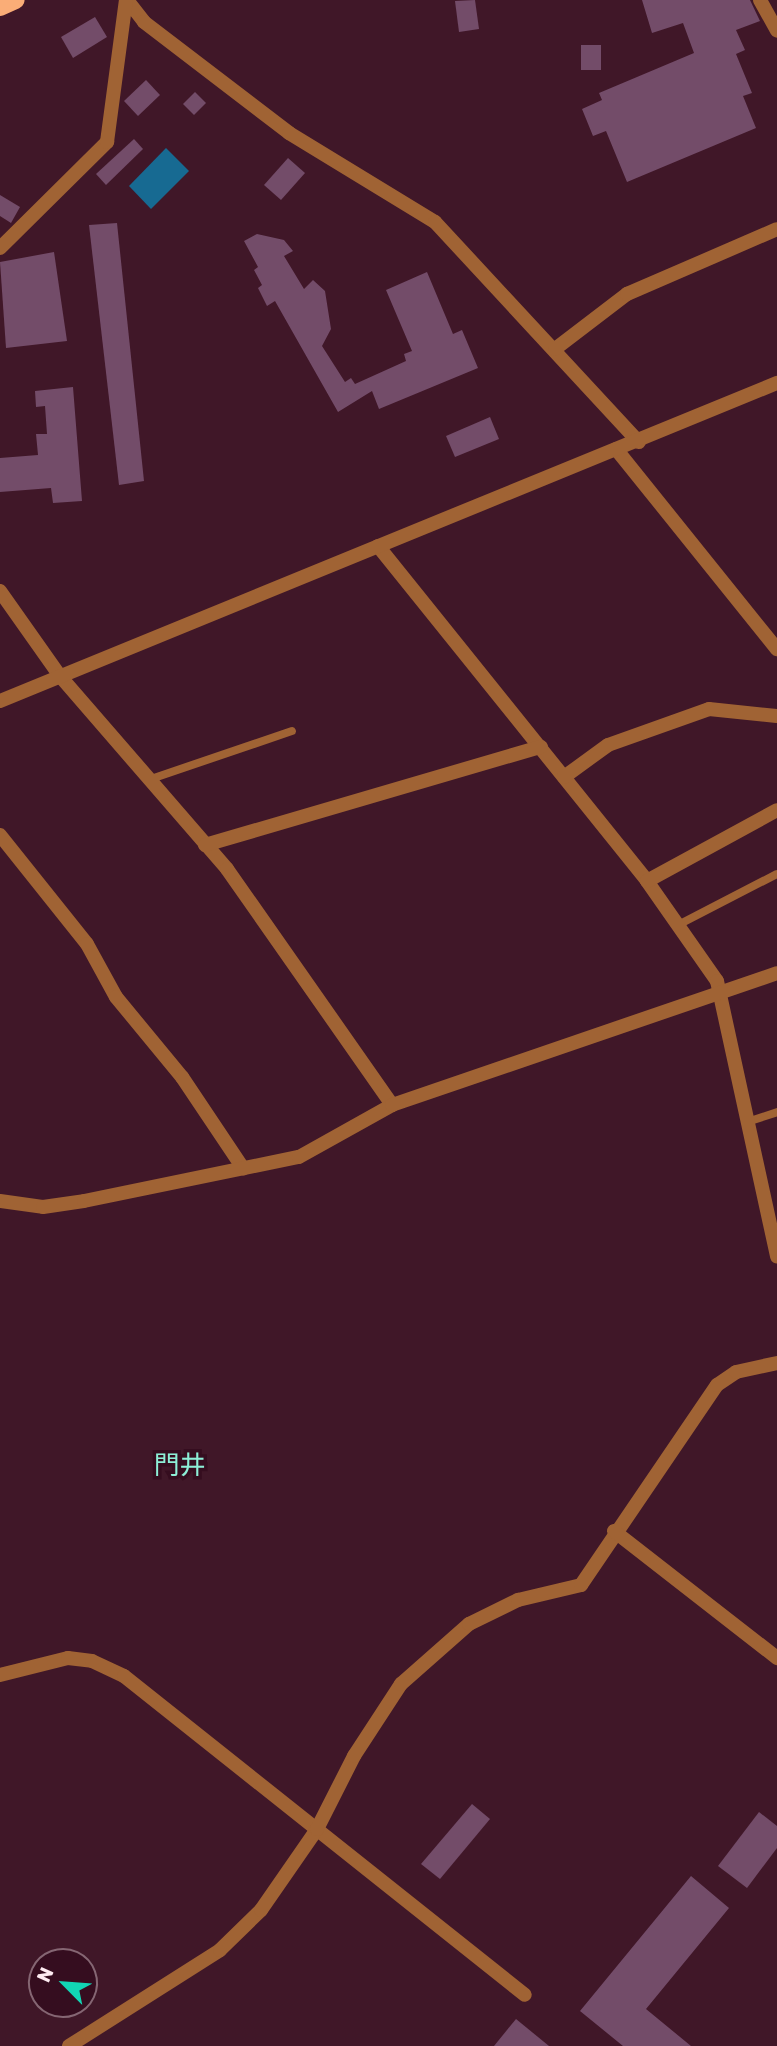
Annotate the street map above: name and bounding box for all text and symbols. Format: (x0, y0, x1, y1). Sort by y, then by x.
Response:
district label: 門井 (154, 1450, 206, 1482)
north arrow (28, 1948, 98, 2018)
text: N (32, 1964, 59, 1986)

